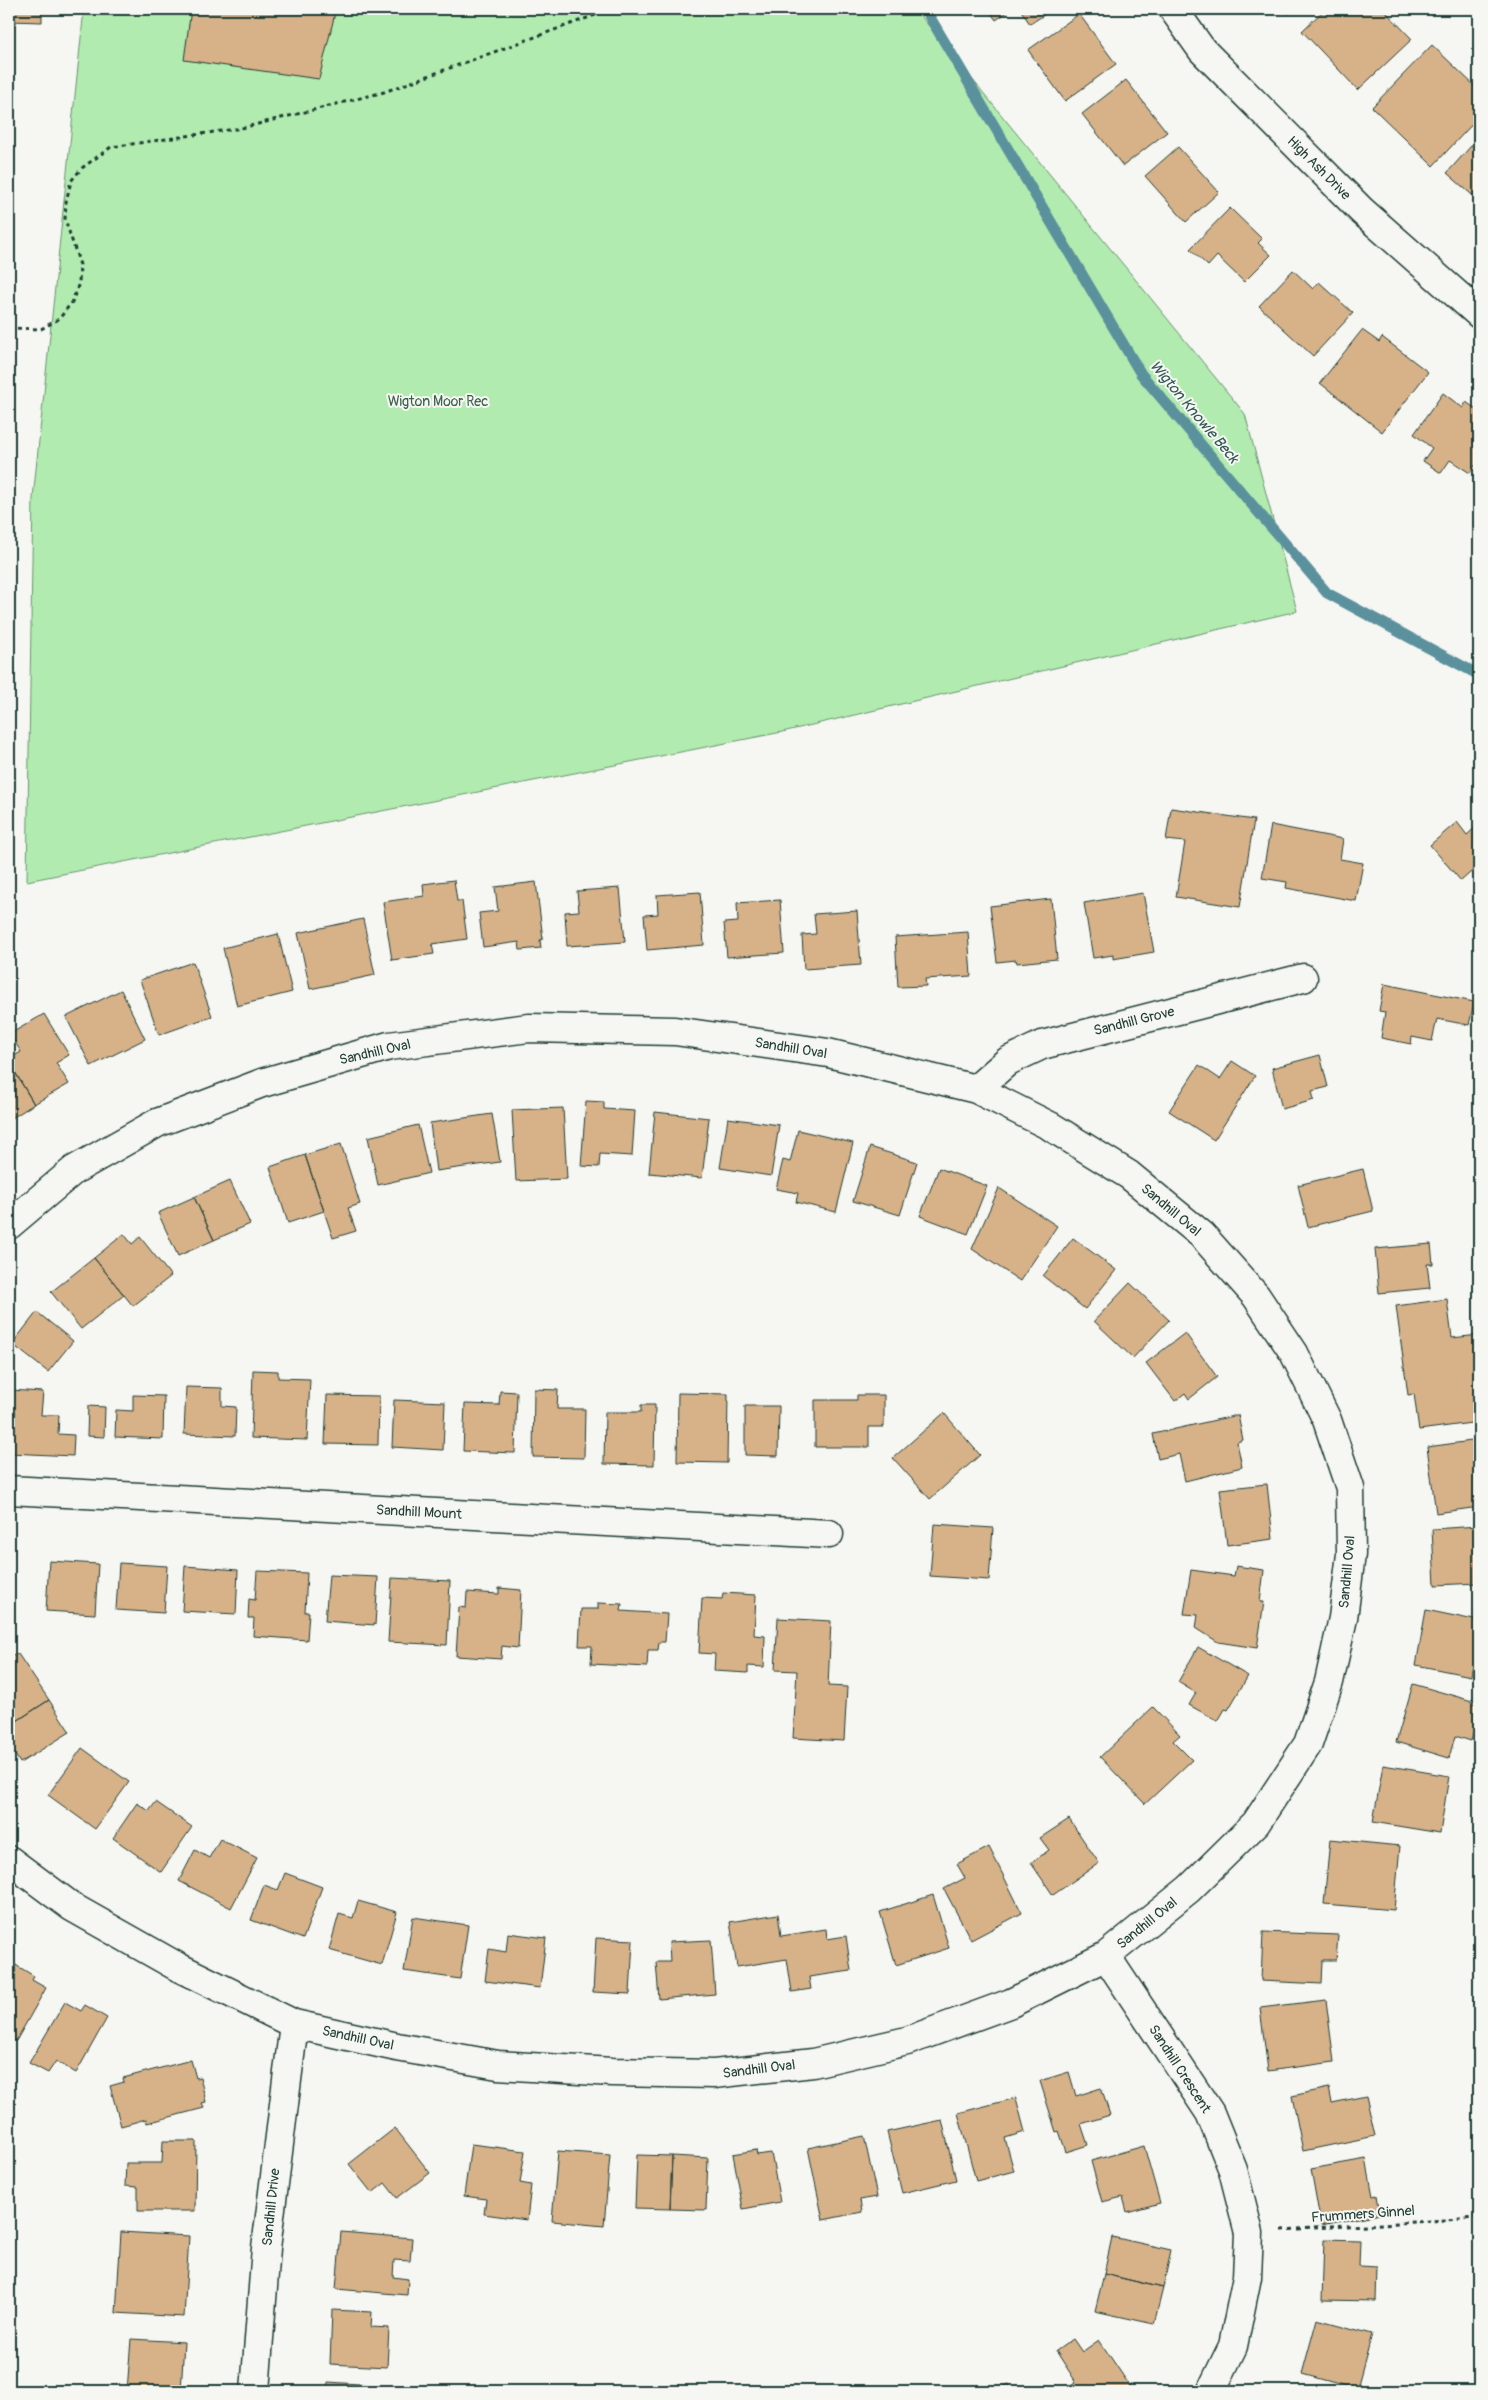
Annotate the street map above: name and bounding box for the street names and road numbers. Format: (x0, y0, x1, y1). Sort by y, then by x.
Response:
street label: High Ash Drive (1284, 133, 1354, 203)
street label: Sandhill Grove (1092, 1003, 1176, 1039)
street label: Sandhill Oval (754, 1034, 828, 1062)
street label: Sandhill Oval (338, 1036, 412, 1068)
street label: Sandhill Oval (1138, 1180, 1204, 1240)
street label: Sandhill Mount (376, 1501, 463, 1523)
street label: Sandhill Oval (1335, 1535, 1359, 1609)
street label: Sandhill Oval (1113, 1893, 1181, 1953)
street label: Sandhill Oval (321, 2022, 395, 2054)
street label: Sandhill Crescent (1145, 2022, 1215, 2117)
street label: Sandhill Oval (722, 2056, 796, 2082)
street label: Sandhill Drive (258, 2167, 284, 2247)
street label: Frummers Ginnel (1311, 2202, 1415, 2226)

